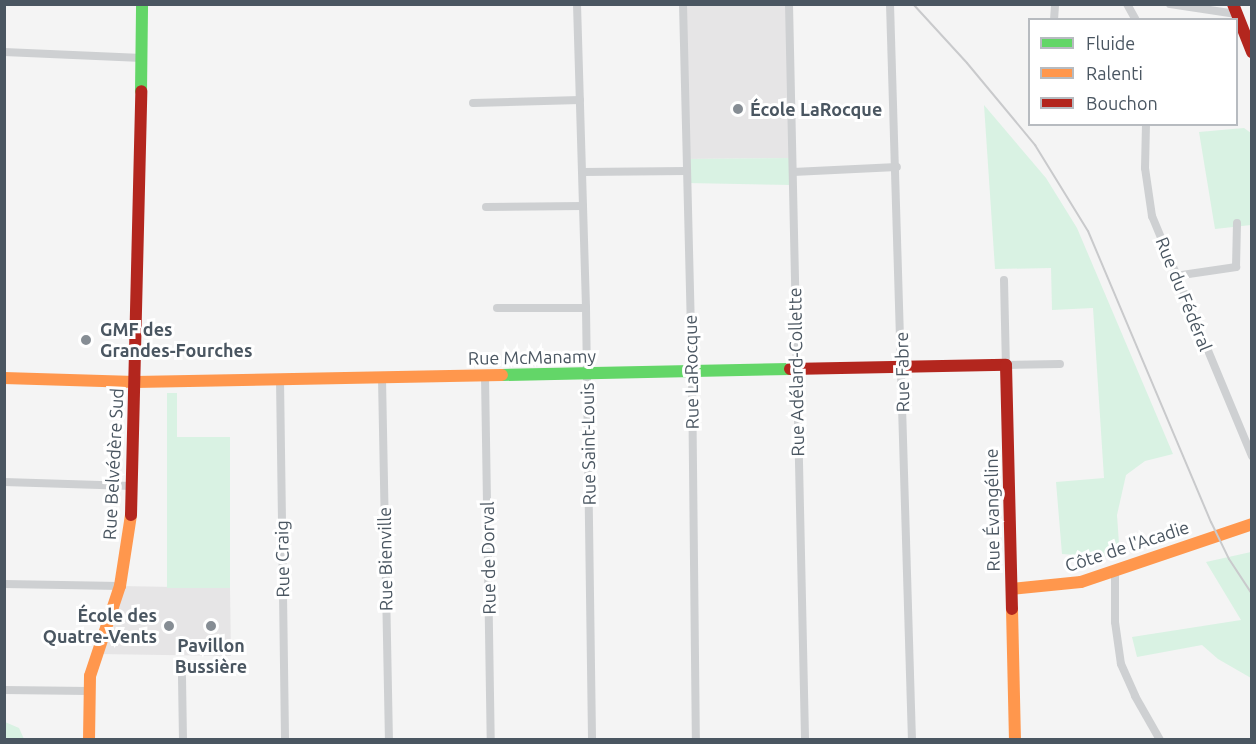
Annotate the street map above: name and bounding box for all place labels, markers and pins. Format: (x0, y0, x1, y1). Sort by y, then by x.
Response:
place label: École LaRocque (750, 98, 882, 120)
marker: École LaRocque (731, 102, 745, 116)
place label: GMF des Grandes-Fourches (100, 319, 252, 362)
marker: GMF des Grandes-Fourches (77, 331, 95, 349)
place label: École des Quatre-Vents (43, 605, 157, 648)
marker: École des Quatre-Vents (162, 619, 176, 633)
marker: Pavillon Bussière (204, 619, 218, 633)
place label: Pavillon Bussière (175, 635, 247, 678)

